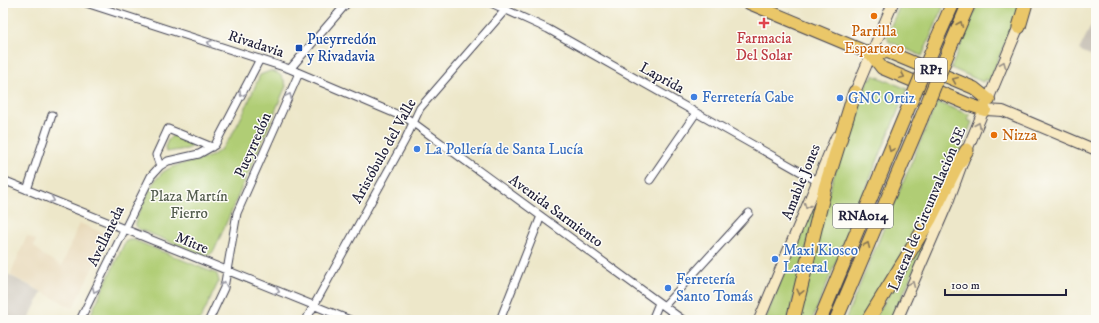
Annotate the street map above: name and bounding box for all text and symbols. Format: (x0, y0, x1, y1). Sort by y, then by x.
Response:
marker: Parrilla Espartaco (869, 11, 879, 21)
marker: Farmacia Del Solar (759, 18, 769, 28)
one-way arrow (955, 20, 963, 28)
place label: Parrilla Espartaco (844, 22, 904, 58)
street label: Rivadavia (226, 26, 287, 62)
place label: Farmacia Del Solar (736, 29, 793, 65)
place label: Pueyrredón y Rivadavia (307, 30, 376, 66)
one-way arrow (206, 39, 213, 48)
marker: Pueyrredón y Rivadavia (294, 43, 304, 53)
street label: Laprida (636, 58, 688, 98)
road number: RP1 (915, 58, 947, 82)
one-way arrow (999, 60, 1007, 67)
one-way arrow (898, 71, 906, 79)
one-way arrow (952, 77, 959, 85)
place label: Ferretería Cabe (702, 88, 794, 107)
place label: GNC Ortiz (848, 89, 916, 108)
one-way arrow (240, 90, 247, 97)
marker: Ferretería Cabe (689, 92, 699, 102)
one-way arrow (284, 93, 292, 101)
marker: GNC Ortiz (835, 93, 845, 103)
street label: Aristóbulo del Valle (347, 95, 421, 207)
street label: Pueyrredón (230, 109, 276, 181)
one-way arrow (973, 122, 981, 130)
street label: Lateral de Circunvalación SE (884, 124, 970, 294)
place label: Nizza (1002, 126, 1038, 145)
marker: Nizza (989, 130, 999, 140)
place label: La Pollería de Santa Lucía (425, 140, 584, 159)
street label: Amable Jones (777, 141, 825, 223)
marker: La Pollería de Santa Lucía (412, 144, 422, 154)
one-way arrow (888, 145, 896, 152)
street label: Avenida Sarmiento (505, 170, 607, 252)
park label: Plaza Martín Fierro (150, 187, 228, 223)
one-way arrow (49, 196, 56, 204)
street label: Avellaneda (83, 202, 129, 270)
one-way arrow (803, 203, 811, 210)
road number: RNA014 (833, 204, 893, 228)
street label: Mitre (173, 228, 211, 258)
place label: Maxi Kiosco Lateral (783, 241, 858, 277)
one-way arrow (863, 242, 871, 249)
marker: Maxi Kiosco Lateral (770, 254, 780, 264)
place label: Ferretería Santo Tomás (676, 270, 753, 306)
scale bar (945, 271, 1066, 297)
text: 100 m (951, 278, 980, 293)
one-way arrow (219, 281, 228, 288)
one-way arrow (907, 281, 915, 289)
marker: Ferretería Santo Tomás (663, 283, 673, 293)
one-way arrow (92, 286, 100, 293)
one-way arrow (273, 286, 280, 294)
one-way arrow (796, 289, 804, 295)

